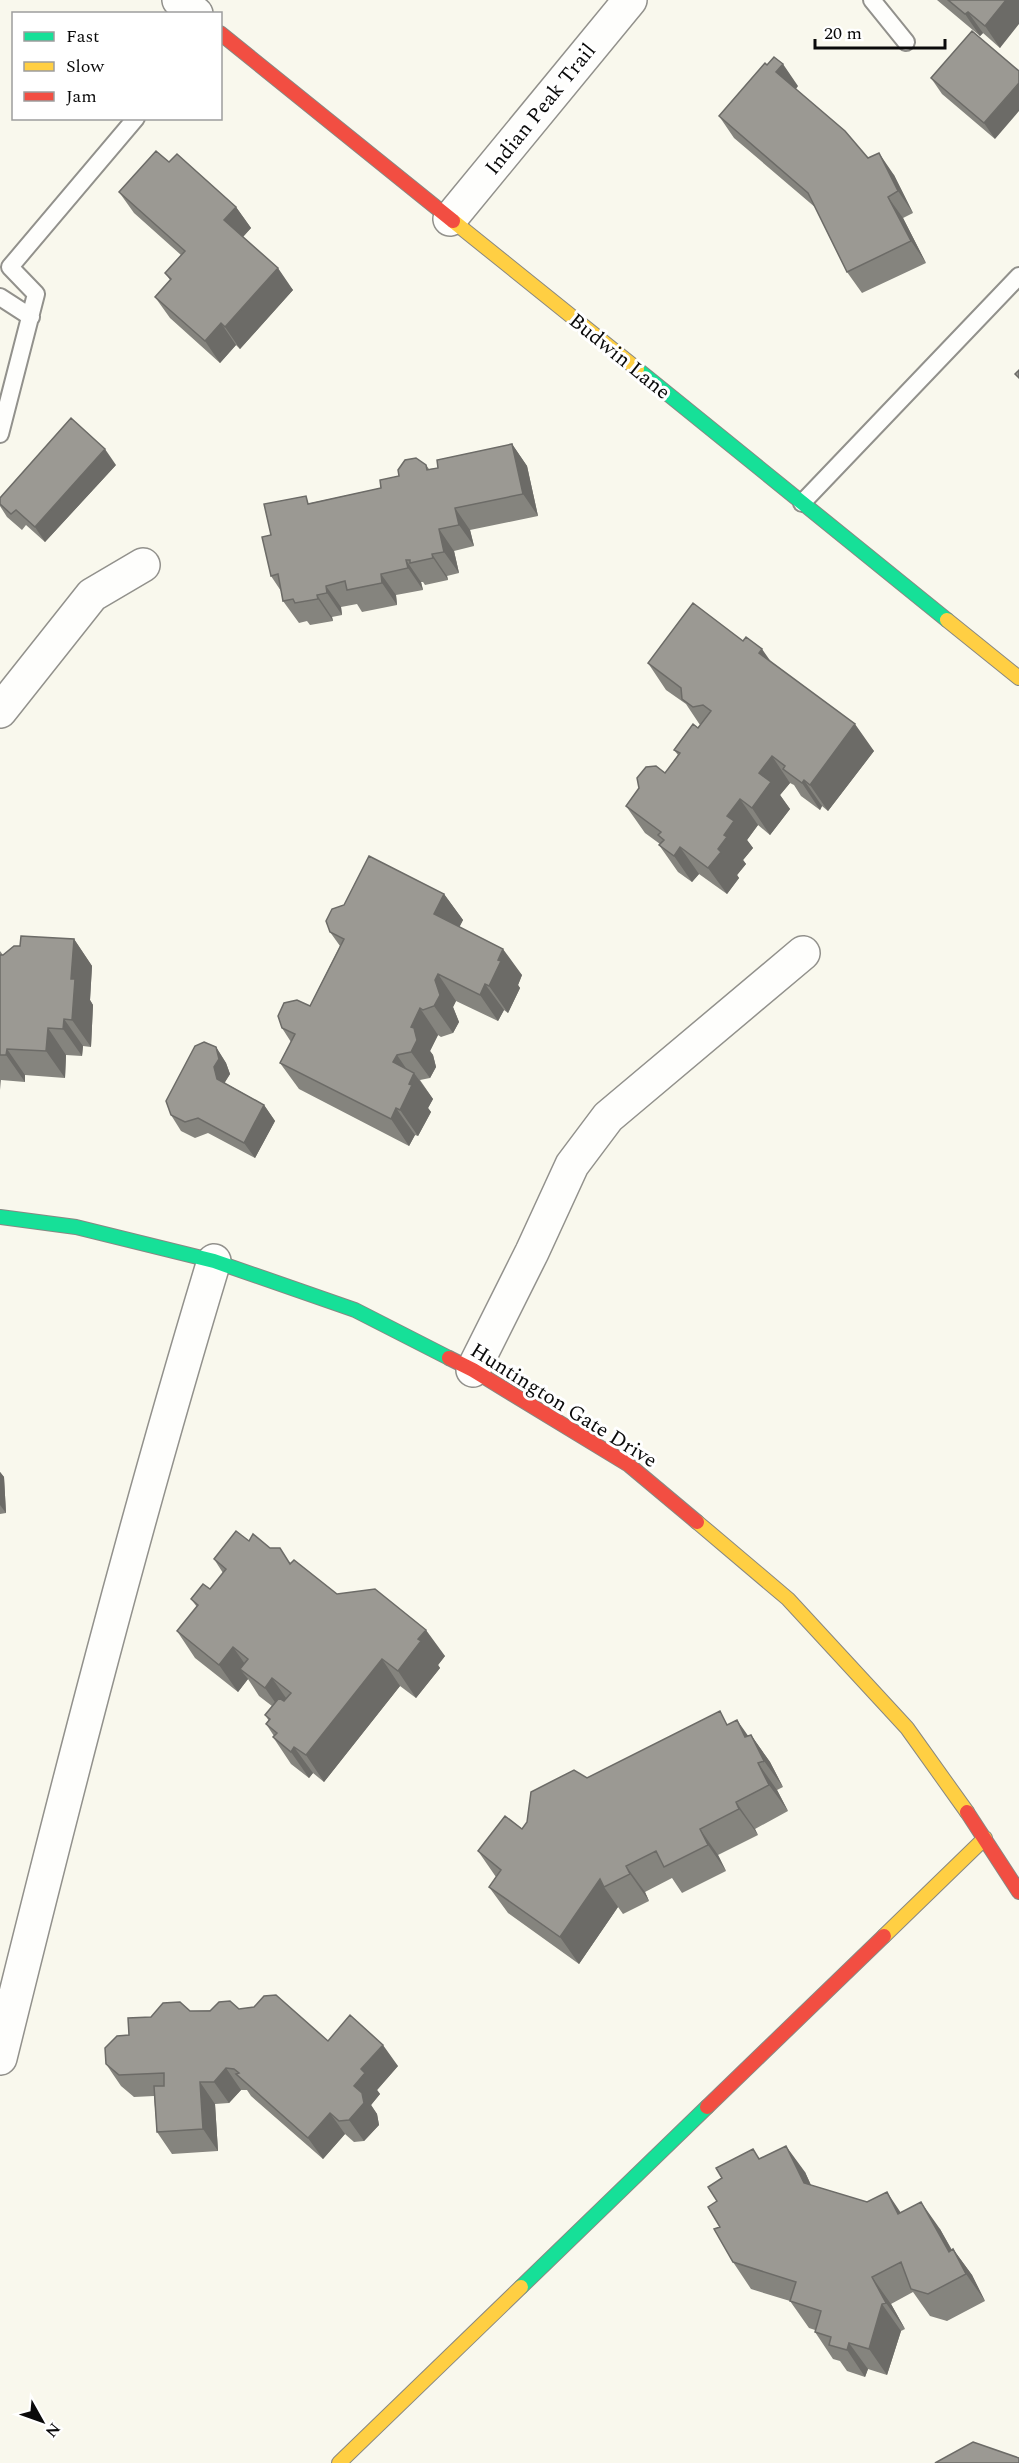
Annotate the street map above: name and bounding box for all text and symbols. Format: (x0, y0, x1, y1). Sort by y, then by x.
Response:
legend (12, 12, 222, 120)
scale bar (815, 12, 946, 50)
text: 20 m (824, 20, 862, 47)
text: Fast (66, 23, 99, 50)
street label: Indian Peak Trail (477, 37, 604, 183)
text: Slow (66, 53, 105, 80)
text: Jam (66, 83, 97, 110)
street label: Budwin Lane (561, 306, 677, 408)
street label: Huntington Gate Drive (464, 1335, 663, 1477)
north arrow (12, 2391, 72, 2451)
text: N (39, 2417, 66, 2443)

